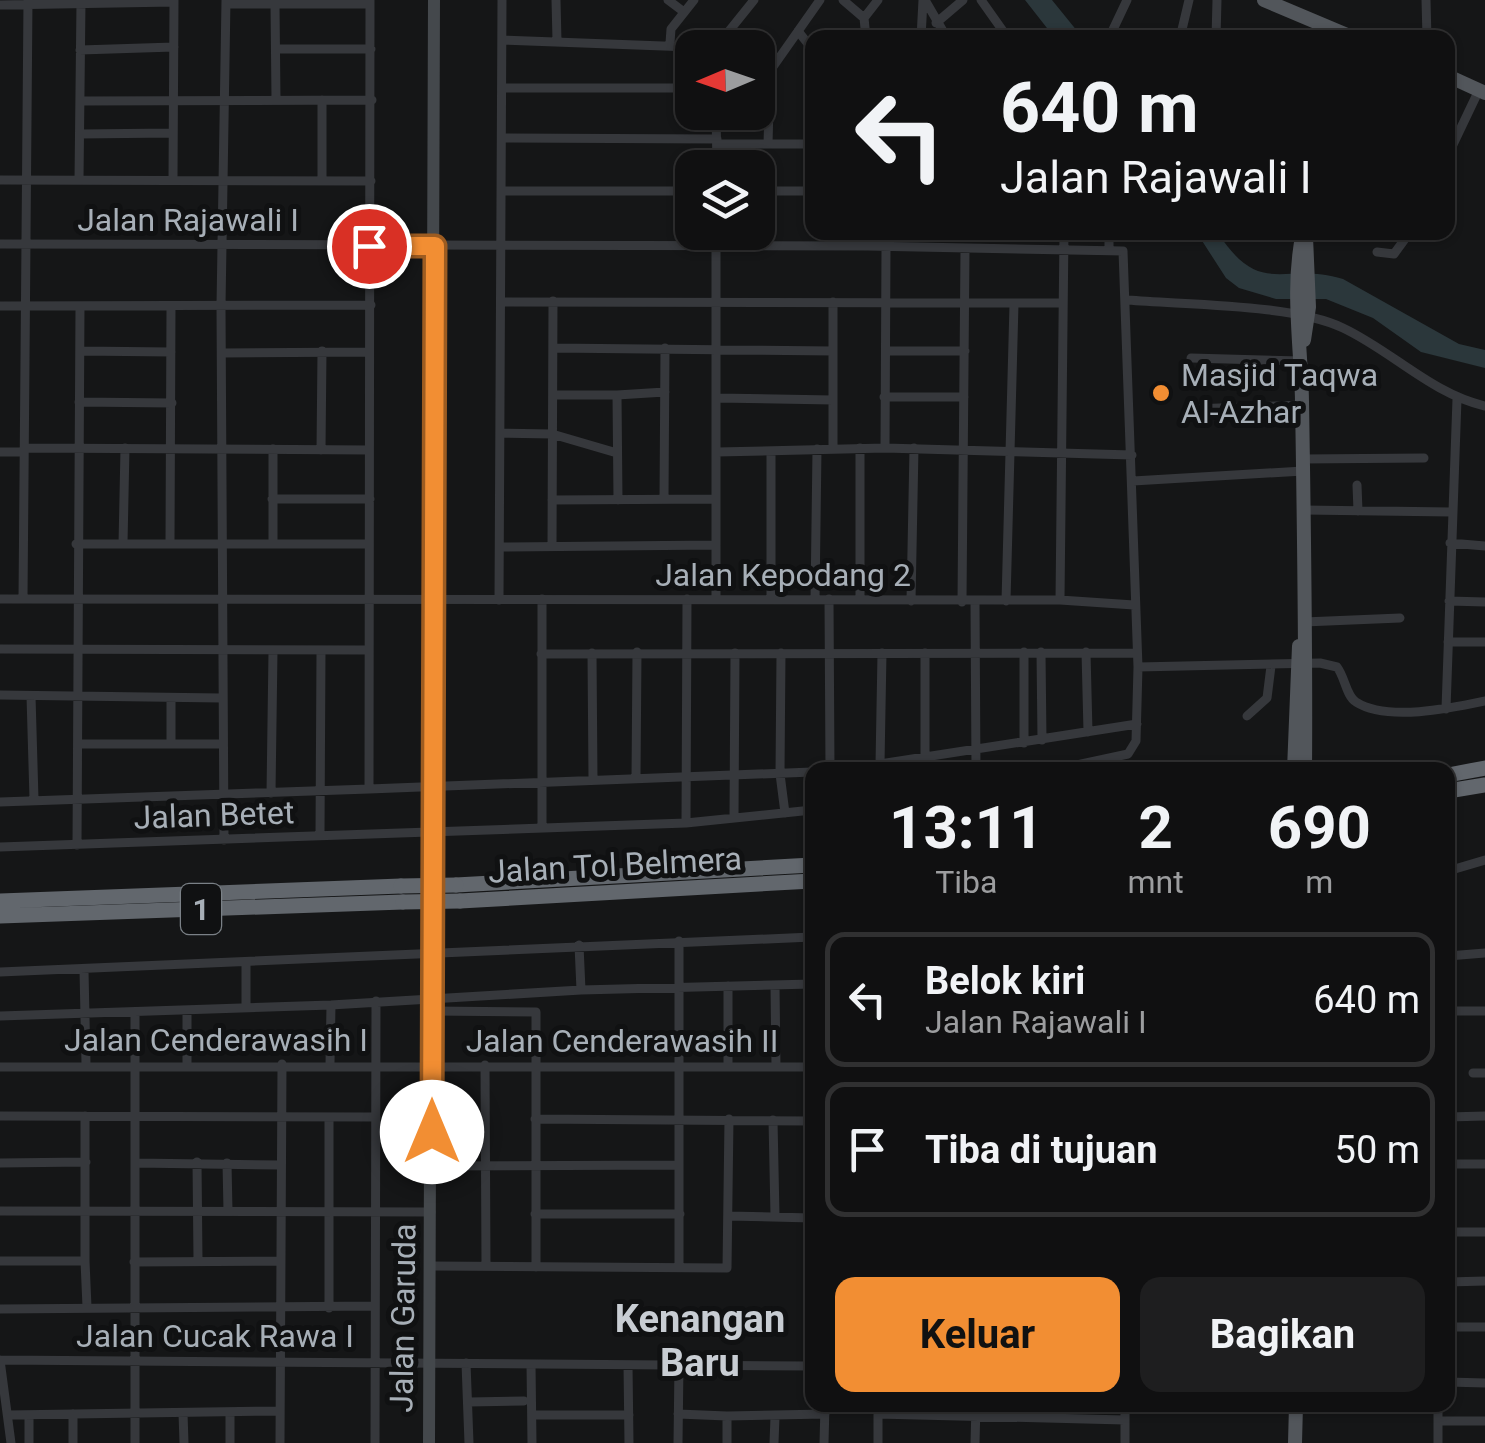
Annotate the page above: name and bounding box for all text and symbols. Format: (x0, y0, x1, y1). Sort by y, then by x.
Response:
north arrow (675, 30, 775, 130)
map controls (675, 30, 775, 250)
text: 640 m (1000, 67, 1199, 149)
icon: left (835, 70, 965, 200)
button: layers (675, 150, 775, 250)
text: Jalan Rajawali I (1000, 151, 1312, 204)
street label: Jalan Rajawali I (77, 201, 299, 239)
pin (327, 204, 412, 289)
icon: arrive (342, 219, 397, 274)
place label: Masjid Taqwa Al-Azhar (1181, 356, 1378, 431)
marker: Masjid Taqwa Al-Azhar (1150, 382, 1172, 404)
street label: Jalan Kepodang 2 (655, 556, 911, 594)
text: 13:11 (889, 792, 1044, 863)
text: 2 (1138, 792, 1173, 863)
text: 690 (1268, 792, 1371, 863)
street label: Jalan Betet (133, 793, 295, 837)
street label: Jalan Tol Belmera (487, 839, 743, 891)
text: Tiba (935, 863, 997, 901)
text: mnt (1128, 863, 1184, 901)
text: m (1305, 863, 1333, 901)
road number: 1 (181, 884, 221, 934)
text: Belok kiri (925, 959, 1085, 1003)
icon: left (840, 972, 895, 1027)
text: 640 m (1313, 978, 1420, 1022)
text: Jalan Rajawali I (925, 1003, 1147, 1041)
street label: Jalan Cenderawasih I (64, 1021, 368, 1059)
street label: Jalan Cenderawasih II (466, 1022, 778, 1060)
position arrow (380, 1080, 484, 1184)
icon: arrive (840, 1122, 895, 1177)
text: Tiba di tujuan (925, 1128, 1158, 1172)
text: 50 m (1335, 1128, 1420, 1172)
street label: Jalan Garuda (382, 1223, 424, 1413)
button: Keluar (835, 1277, 1120, 1392)
button: Bagikan (1140, 1277, 1425, 1392)
district label: Kenangan Baru (615, 1297, 785, 1385)
street label: Jalan Cucak Rawa I (76, 1317, 354, 1355)

